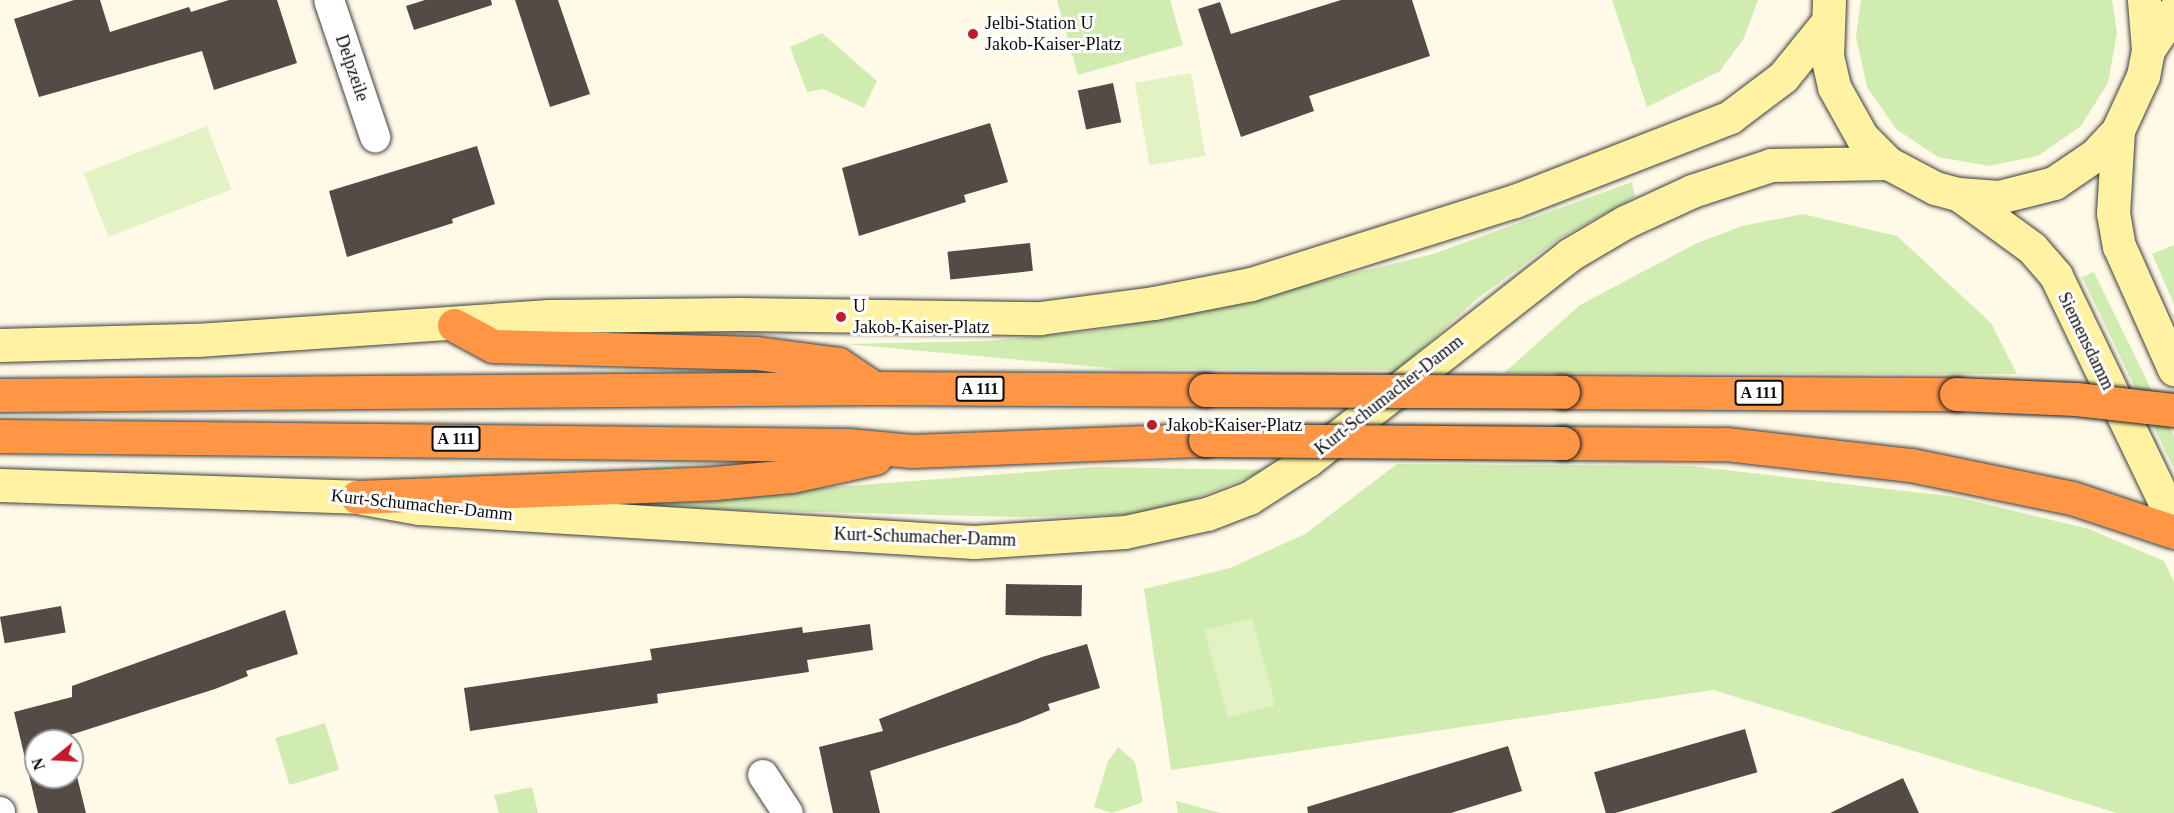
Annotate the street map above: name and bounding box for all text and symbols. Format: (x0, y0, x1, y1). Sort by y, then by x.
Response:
place label: Jelbi-Station U Jakob-Kaiser-Platz (985, 13, 1122, 56)
marker: Jelbi-Station U Jakob-Kaiser-Platz (966, 27, 980, 41)
street label: Delpzeile (331, 32, 373, 104)
street label: Siemensdamm (2053, 289, 2119, 393)
place label: U Jakob-Kaiser-Platz (853, 296, 990, 338)
marker: U Jakob-Kaiser-Platz (834, 310, 848, 324)
street label: Kurt-Schumacher-Damm (1310, 330, 1468, 460)
road number: A 111 (954, 376, 1006, 402)
road number: A 111 (1734, 380, 1784, 406)
place label: Jakob-Kaiser-Platz (1166, 414, 1303, 436)
marker: Jakob-Kaiser-Platz (1143, 416, 1161, 434)
road number: A 111 (430, 426, 482, 452)
street label: Kurt-Schumacher-Damm (330, 485, 514, 525)
street label: Kurt-Schumacher-Damm (833, 523, 1017, 551)
north arrow (24, 729, 84, 789)
text: N (28, 756, 48, 772)

